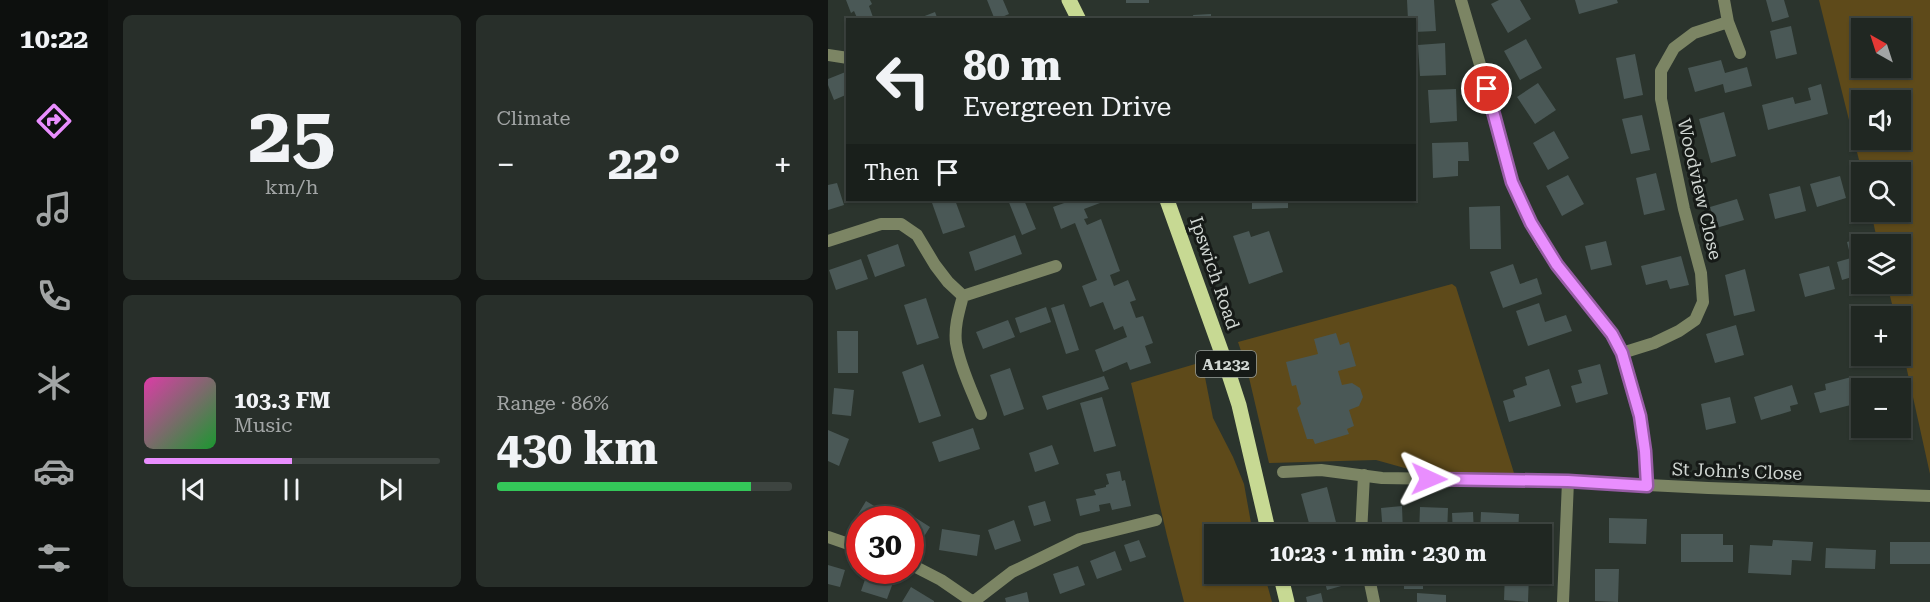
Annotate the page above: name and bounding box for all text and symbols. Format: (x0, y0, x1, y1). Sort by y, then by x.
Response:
north arrow (1851, 18, 1911, 78)
map controls (1851, 18, 1911, 438)
text: 10:22 (20, 23, 88, 55)
text: 80 m (963, 41, 1061, 90)
icon: left (864, 42, 942, 120)
pin (1461, 63, 1512, 114)
icon: arrive (1470, 72, 1503, 105)
text: 25 (248, 90, 335, 181)
button: sound (1851, 90, 1911, 150)
text: Evergreen Drive (963, 91, 1171, 123)
icon: directions (33, 100, 75, 142)
text: Climate (497, 106, 571, 130)
street label: Woodview Close (1674, 116, 1726, 262)
text: 22° (608, 137, 681, 190)
text: − (497, 145, 515, 184)
text: + (774, 145, 792, 184)
icon: arrive (931, 156, 964, 189)
text: Then (864, 160, 919, 185)
button: search (1851, 162, 1911, 222)
text: km/h (265, 175, 319, 199)
icon: music (33, 188, 75, 230)
street label: Ipswich Road (1186, 214, 1244, 333)
button: layers (1851, 234, 1911, 294)
icon: phone (33, 275, 75, 317)
button: + (1851, 306, 1911, 366)
road number: A1232 (1196, 351, 1256, 377)
icon: climate (33, 362, 75, 404)
button: − (1851, 378, 1911, 438)
text: 103.3 FM (234, 388, 331, 413)
text: Range · 86% (497, 391, 609, 415)
text: Music (234, 413, 293, 437)
text: 430 km (497, 422, 658, 475)
position arrow (1397, 447, 1461, 511)
icon: car (33, 450, 75, 492)
street label: St John's Close (1672, 458, 1803, 484)
icon: previous (177, 473, 210, 506)
icon: pause (275, 473, 308, 506)
icon: next (374, 473, 407, 506)
speed limit sign: 30 (846, 506, 924, 584)
icon: filters (33, 537, 75, 579)
text: 10:23 · 1 min · 230 m (1269, 541, 1487, 566)

